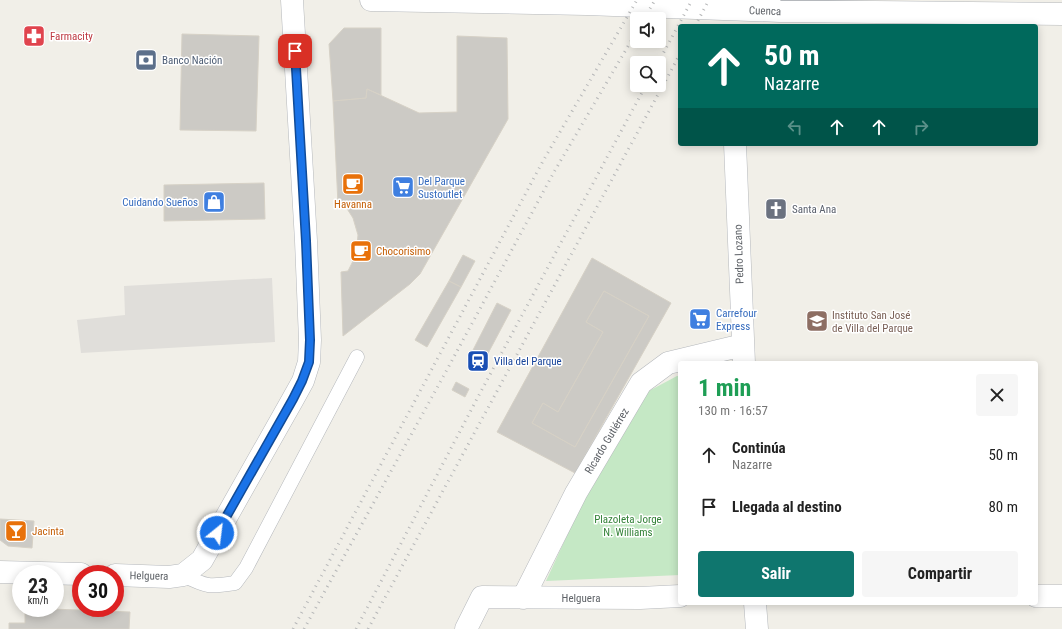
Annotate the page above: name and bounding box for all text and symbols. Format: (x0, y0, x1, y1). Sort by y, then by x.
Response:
street label: Cuenca (749, 4, 781, 18)
map controls (630, 12, 666, 92)
button: sound (630, 12, 666, 48)
pharmacy icon: Farmacity (21, 23, 47, 49)
place label: Farmacity (50, 30, 93, 43)
pin (278, 34, 312, 68)
text: 50 m (764, 39, 820, 72)
icon: arrive (284, 40, 306, 62)
icon: ahead (698, 40, 750, 92)
bank icon: Banco Nación (133, 47, 159, 73)
place label: Banco Nación (162, 54, 222, 67)
button: search (630, 56, 666, 92)
text: Nazarre (764, 73, 820, 94)
icon: left (784, 116, 806, 138)
icon: ahead (826, 116, 848, 138)
icon: ahead (868, 116, 890, 138)
icon: right (910, 116, 932, 138)
cafe icon: Havanna (340, 171, 366, 197)
supermarket icon: Del Parque Sustoutlet (390, 174, 416, 200)
place label: Del Parque Sustoutlet (418, 175, 465, 201)
shop icon: Cuidando Sueños (201, 189, 227, 215)
place label: Cuidando Sueños (122, 196, 198, 209)
church icon: Santa Ana (763, 196, 789, 222)
place label: Havanna (334, 198, 372, 211)
place label: Santa Ana (792, 203, 836, 216)
street label: Pedro Lozano (731, 224, 747, 284)
cafe icon: Chocorisimo (348, 238, 374, 264)
place label: Chocorisimo (376, 245, 431, 258)
supermarket icon: Carrefour Express (687, 306, 713, 332)
place label: Carrefour Express (716, 307, 758, 333)
school or university icon: Instituto San José de Villa del Parque (804, 308, 830, 334)
place label: Instituto San José de Villa del Parque (832, 309, 913, 335)
station icon: Villa del Parque (465, 348, 491, 374)
place label: Villa del Parque (494, 355, 562, 368)
text: 1 min (698, 374, 751, 402)
button: close (976, 374, 1018, 416)
text: 130 m · 16:57 (698, 403, 768, 418)
street label: Ricardo Gutiérrez (582, 405, 632, 476)
text: Continúa (732, 439, 786, 457)
icon: ahead (698, 444, 720, 466)
text: 50 m (988, 446, 1018, 464)
text: Nazarre (732, 457, 772, 472)
icon: arrive (698, 496, 720, 518)
text: Llegada al destino (732, 498, 842, 516)
text: 80 m (988, 498, 1018, 516)
position arrow (196, 512, 238, 554)
park label: Plazoleta Jorge N. Williams (594, 513, 662, 539)
bar icon: Jacinta (3, 518, 29, 544)
place label: Jacinta (32, 525, 64, 538)
button: Salir (698, 551, 854, 597)
button: Compartir (862, 551, 1018, 597)
speed limit sign: 30 (72, 565, 124, 617)
street label: Helguera (129, 569, 169, 583)
text: 23 (28, 574, 48, 598)
street label: Helguera (562, 592, 600, 605)
text: km/h (28, 595, 48, 606)

